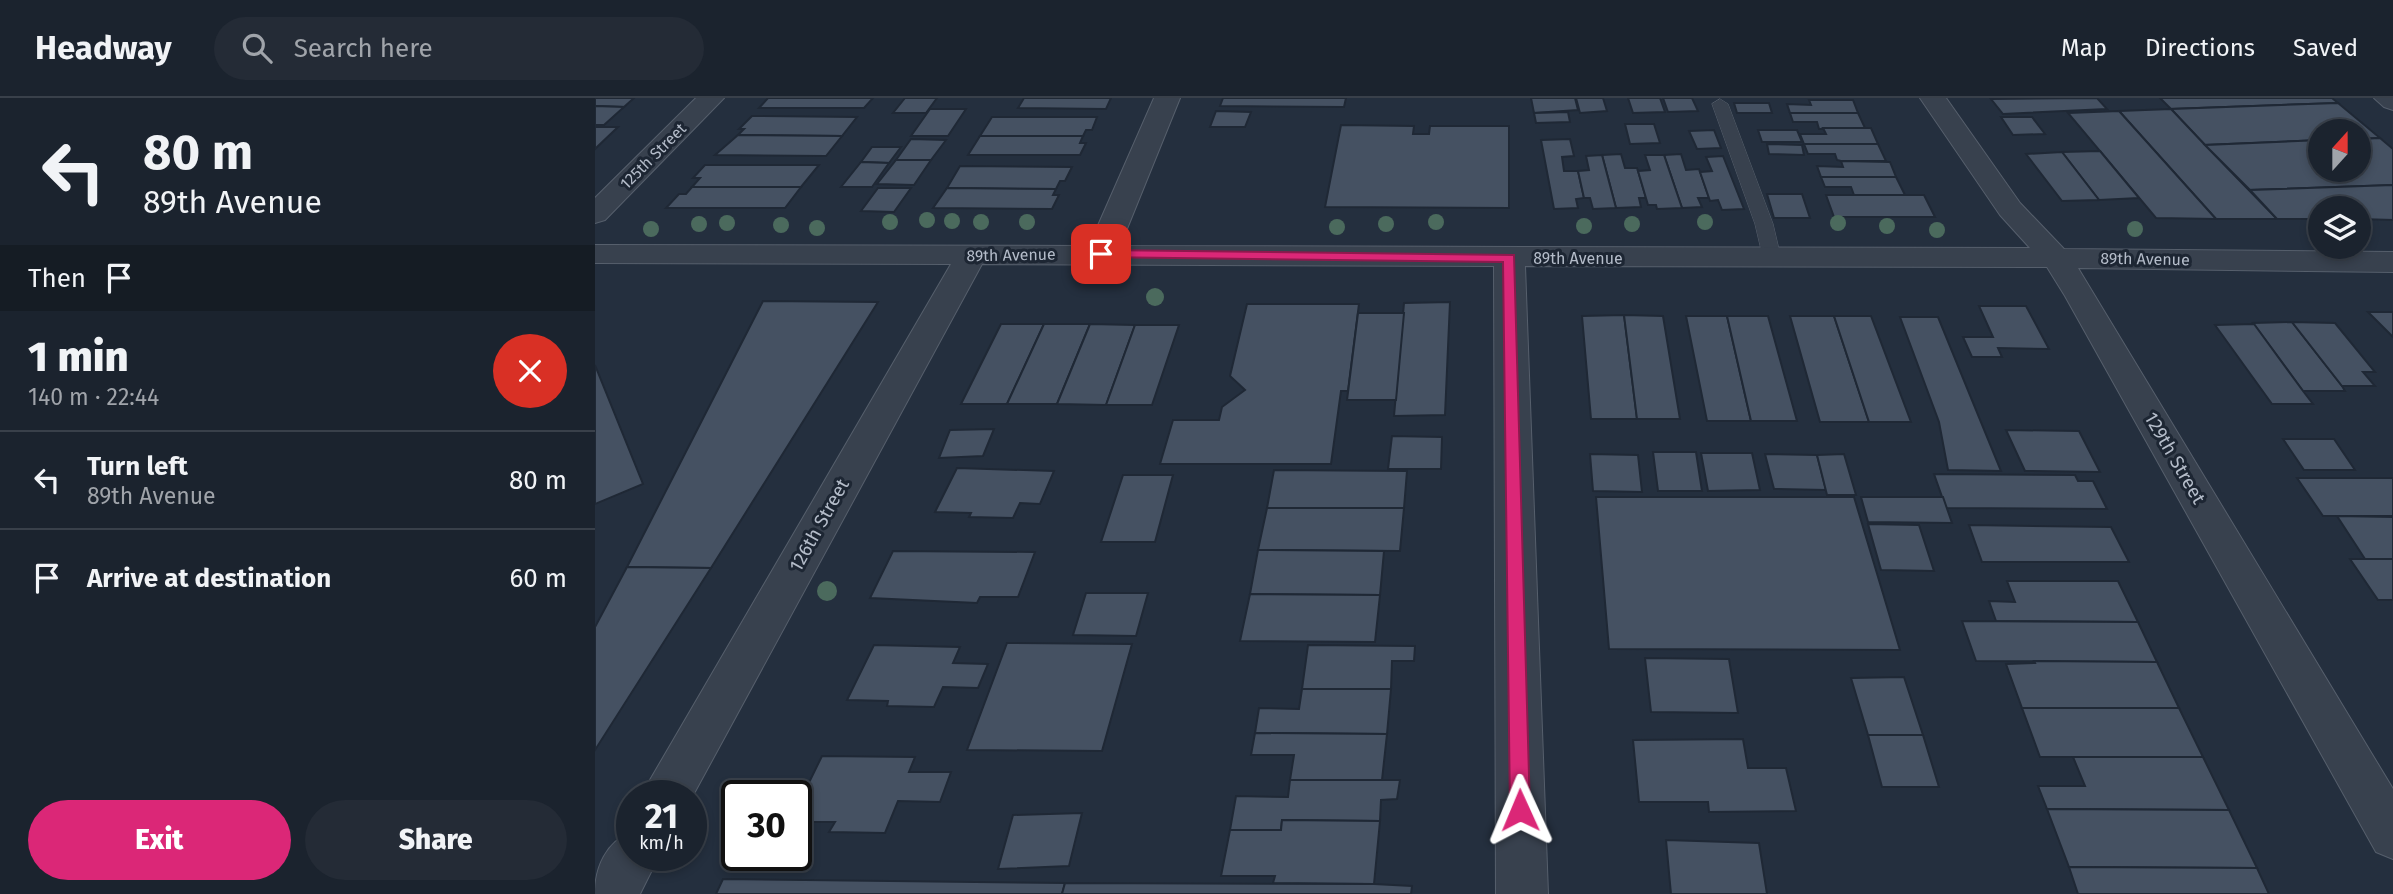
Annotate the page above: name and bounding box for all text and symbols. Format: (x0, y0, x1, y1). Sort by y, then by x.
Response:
search box (214, 17, 704, 80)
text: Headway (35, 28, 172, 68)
icon: search (238, 29, 276, 67)
text: Search here (294, 33, 433, 64)
text: Map (2061, 34, 2107, 62)
text: Directions (2145, 34, 2255, 62)
text: Saved (2293, 34, 2358, 62)
street label: 125th Street (616, 119, 690, 193)
north arrow (2308, 119, 2371, 182)
map controls (2308, 119, 2371, 259)
text: 80 m (143, 123, 253, 182)
icon: left (28, 126, 119, 217)
text: 89th Avenue (143, 183, 322, 221)
button: layers (2308, 196, 2371, 259)
pin (1071, 224, 1131, 284)
icon: arrive (1082, 235, 1120, 273)
street label: 89th Avenue (966, 245, 1056, 265)
street label: 89th Avenue (1533, 249, 1623, 268)
street label: 89th Avenue (2100, 249, 2190, 269)
icon: arrive (100, 259, 138, 297)
text: Then (28, 263, 86, 294)
text: 1 min (28, 332, 129, 382)
button: close (493, 334, 567, 408)
text: 140 m · 22:44 (28, 383, 159, 411)
street label: 129th Street (2140, 408, 2211, 508)
text: Turn left (87, 451, 188, 482)
icon: left (28, 461, 66, 499)
text: 80 m (509, 465, 567, 496)
street label: 126th Street (784, 475, 854, 575)
text: 89th Avenue (87, 482, 216, 510)
icon: arrive (28, 559, 66, 597)
text: Arrive at destination (87, 563, 331, 594)
text: 60 m (509, 563, 567, 594)
position arrow (1483, 773, 1557, 847)
speed limit sign: 30 (721, 780, 812, 871)
text: 21 (645, 795, 678, 837)
button: Exit (28, 800, 291, 880)
button: Share (305, 800, 567, 880)
text: km/h (639, 832, 684, 854)

